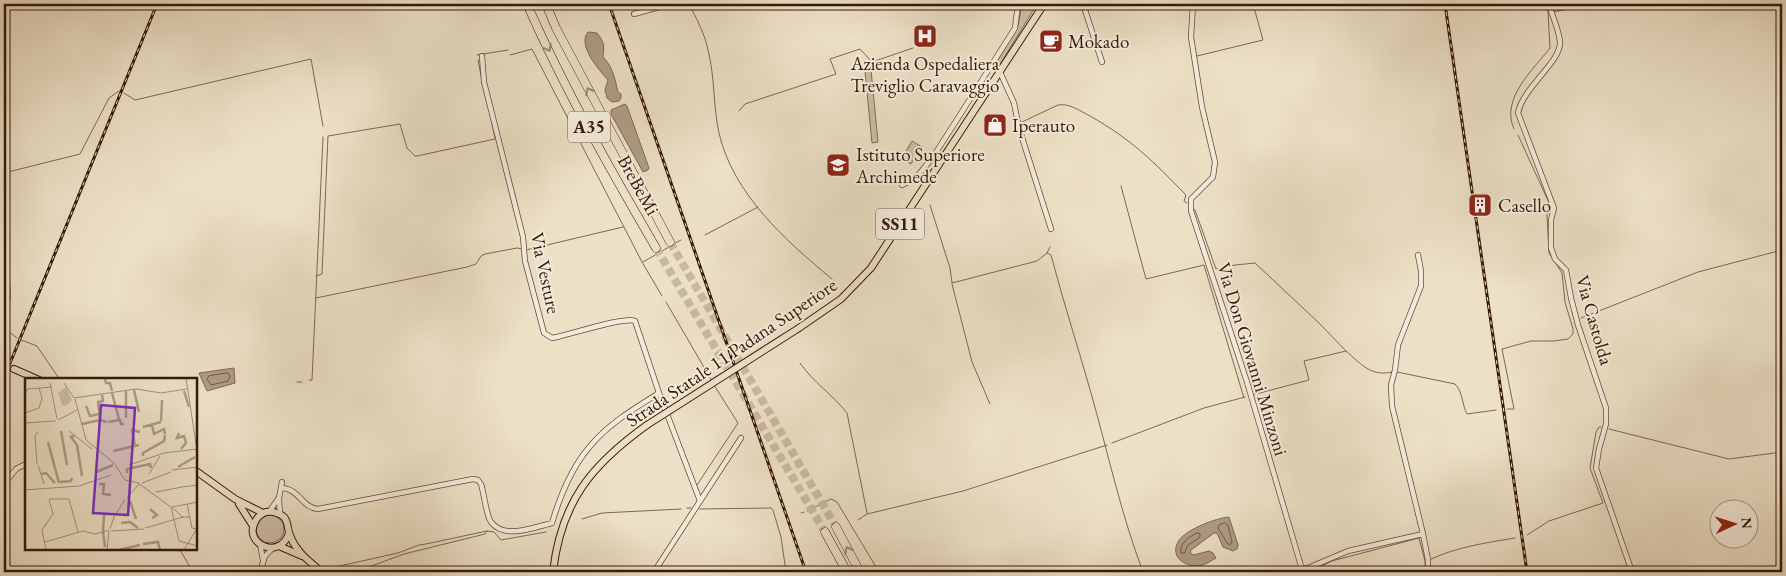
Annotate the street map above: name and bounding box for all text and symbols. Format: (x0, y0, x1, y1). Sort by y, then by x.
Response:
hospital icon: Azienda Ospedaliera Treviglio Caravaggio (912, 23, 938, 49)
cafe icon: Mokado (1038, 28, 1064, 54)
place label: Mokado (1068, 29, 1129, 54)
one-way arrow (542, 43, 552, 52)
place label: Azienda Ospedaliera Treviglio Caravaggio (850, 51, 1000, 98)
one-way arrow (586, 87, 596, 96)
road number: A35 (568, 111, 610, 142)
shop icon: Iperauto (982, 112, 1008, 138)
place label: Iperauto (1012, 113, 1075, 138)
place label: Istituto Superiore Archimede (855, 142, 985, 189)
street label: BreBeMi (612, 151, 665, 220)
school or university icon: Istituto Superiore Archimede (825, 152, 851, 178)
building icon: Casello (1467, 192, 1493, 218)
place label: Casello (1498, 193, 1551, 218)
road number: SS11 (876, 208, 924, 240)
street label: Via Vesture (525, 230, 566, 316)
street label: Via Don Giovanni Minzoni (1211, 259, 1294, 459)
street label: Strada Statale 11 Padana Superiore (621, 272, 842, 433)
street label: Via Castolda (1570, 272, 1619, 368)
inset map (25, 378, 198, 551)
north arrow (1708, 498, 1758, 548)
text: N (1738, 517, 1756, 530)
one-way arrow (844, 546, 854, 555)

